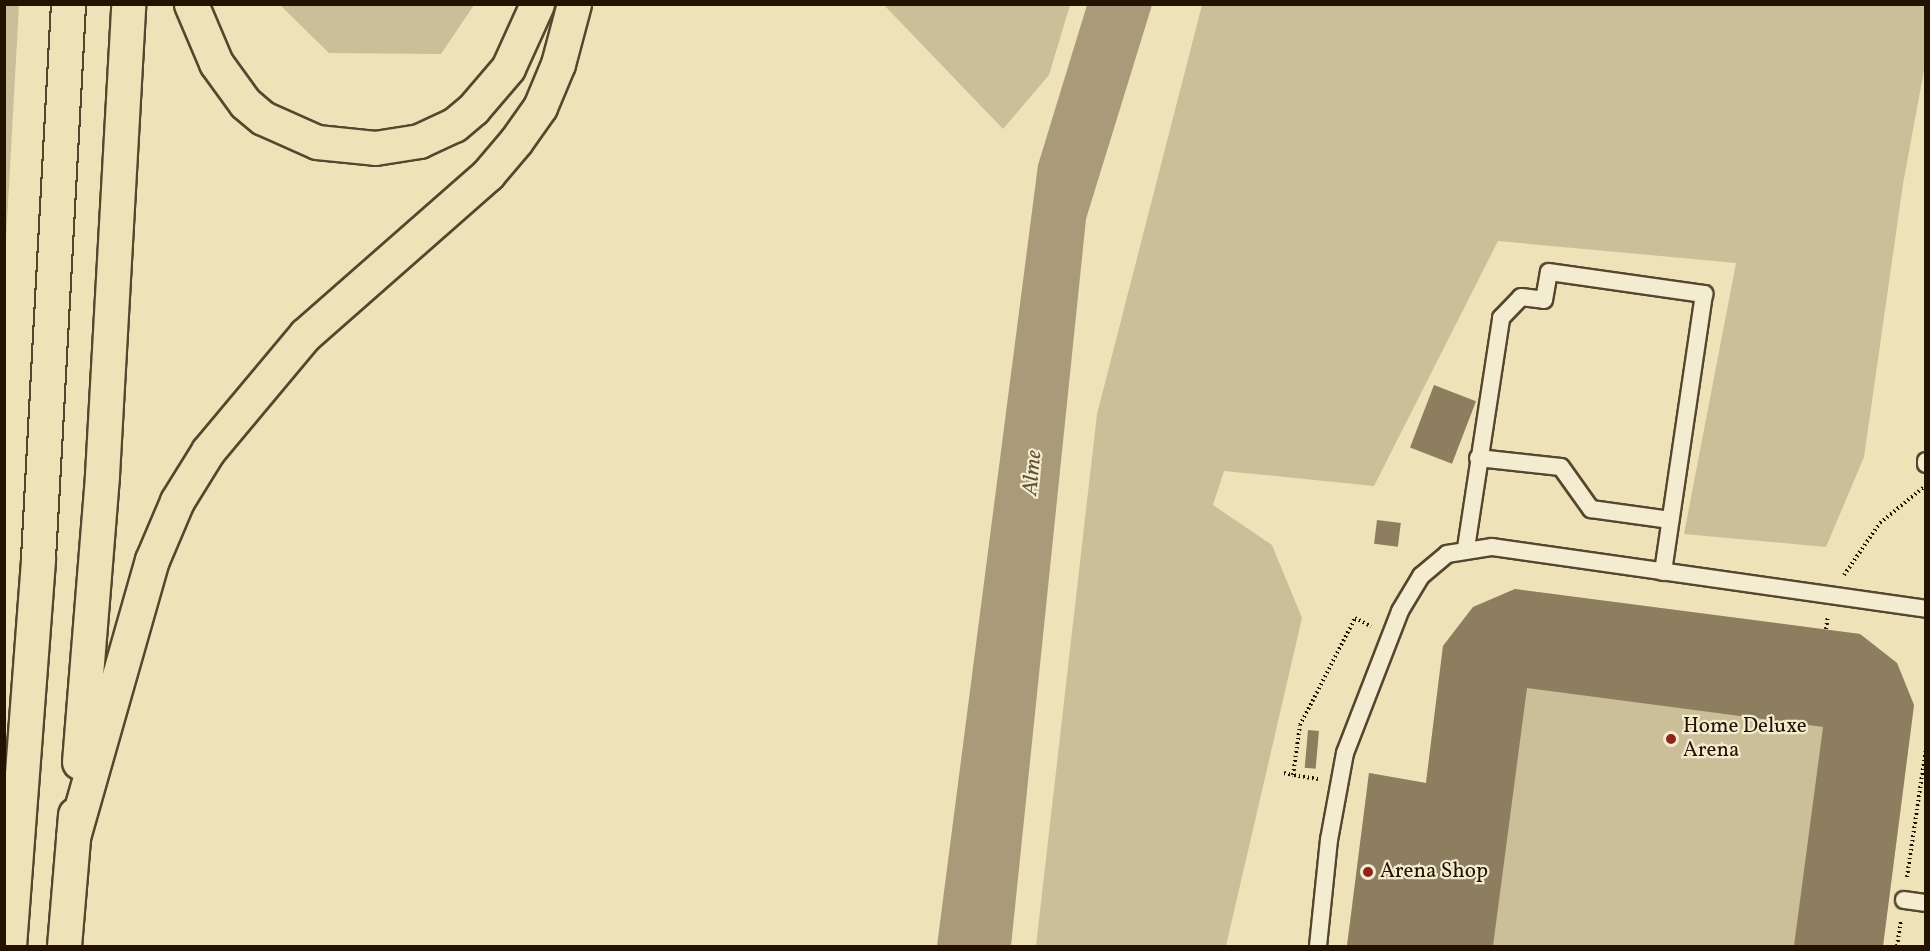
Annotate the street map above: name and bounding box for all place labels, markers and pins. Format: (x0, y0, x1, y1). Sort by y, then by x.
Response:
place label: Home Deluxe Arena (1683, 714, 1807, 764)
marker: Home Deluxe Arena (1664, 732, 1678, 746)
place label: Arena Shop (1380, 859, 1488, 885)
marker: Arena Shop (1361, 865, 1375, 879)

